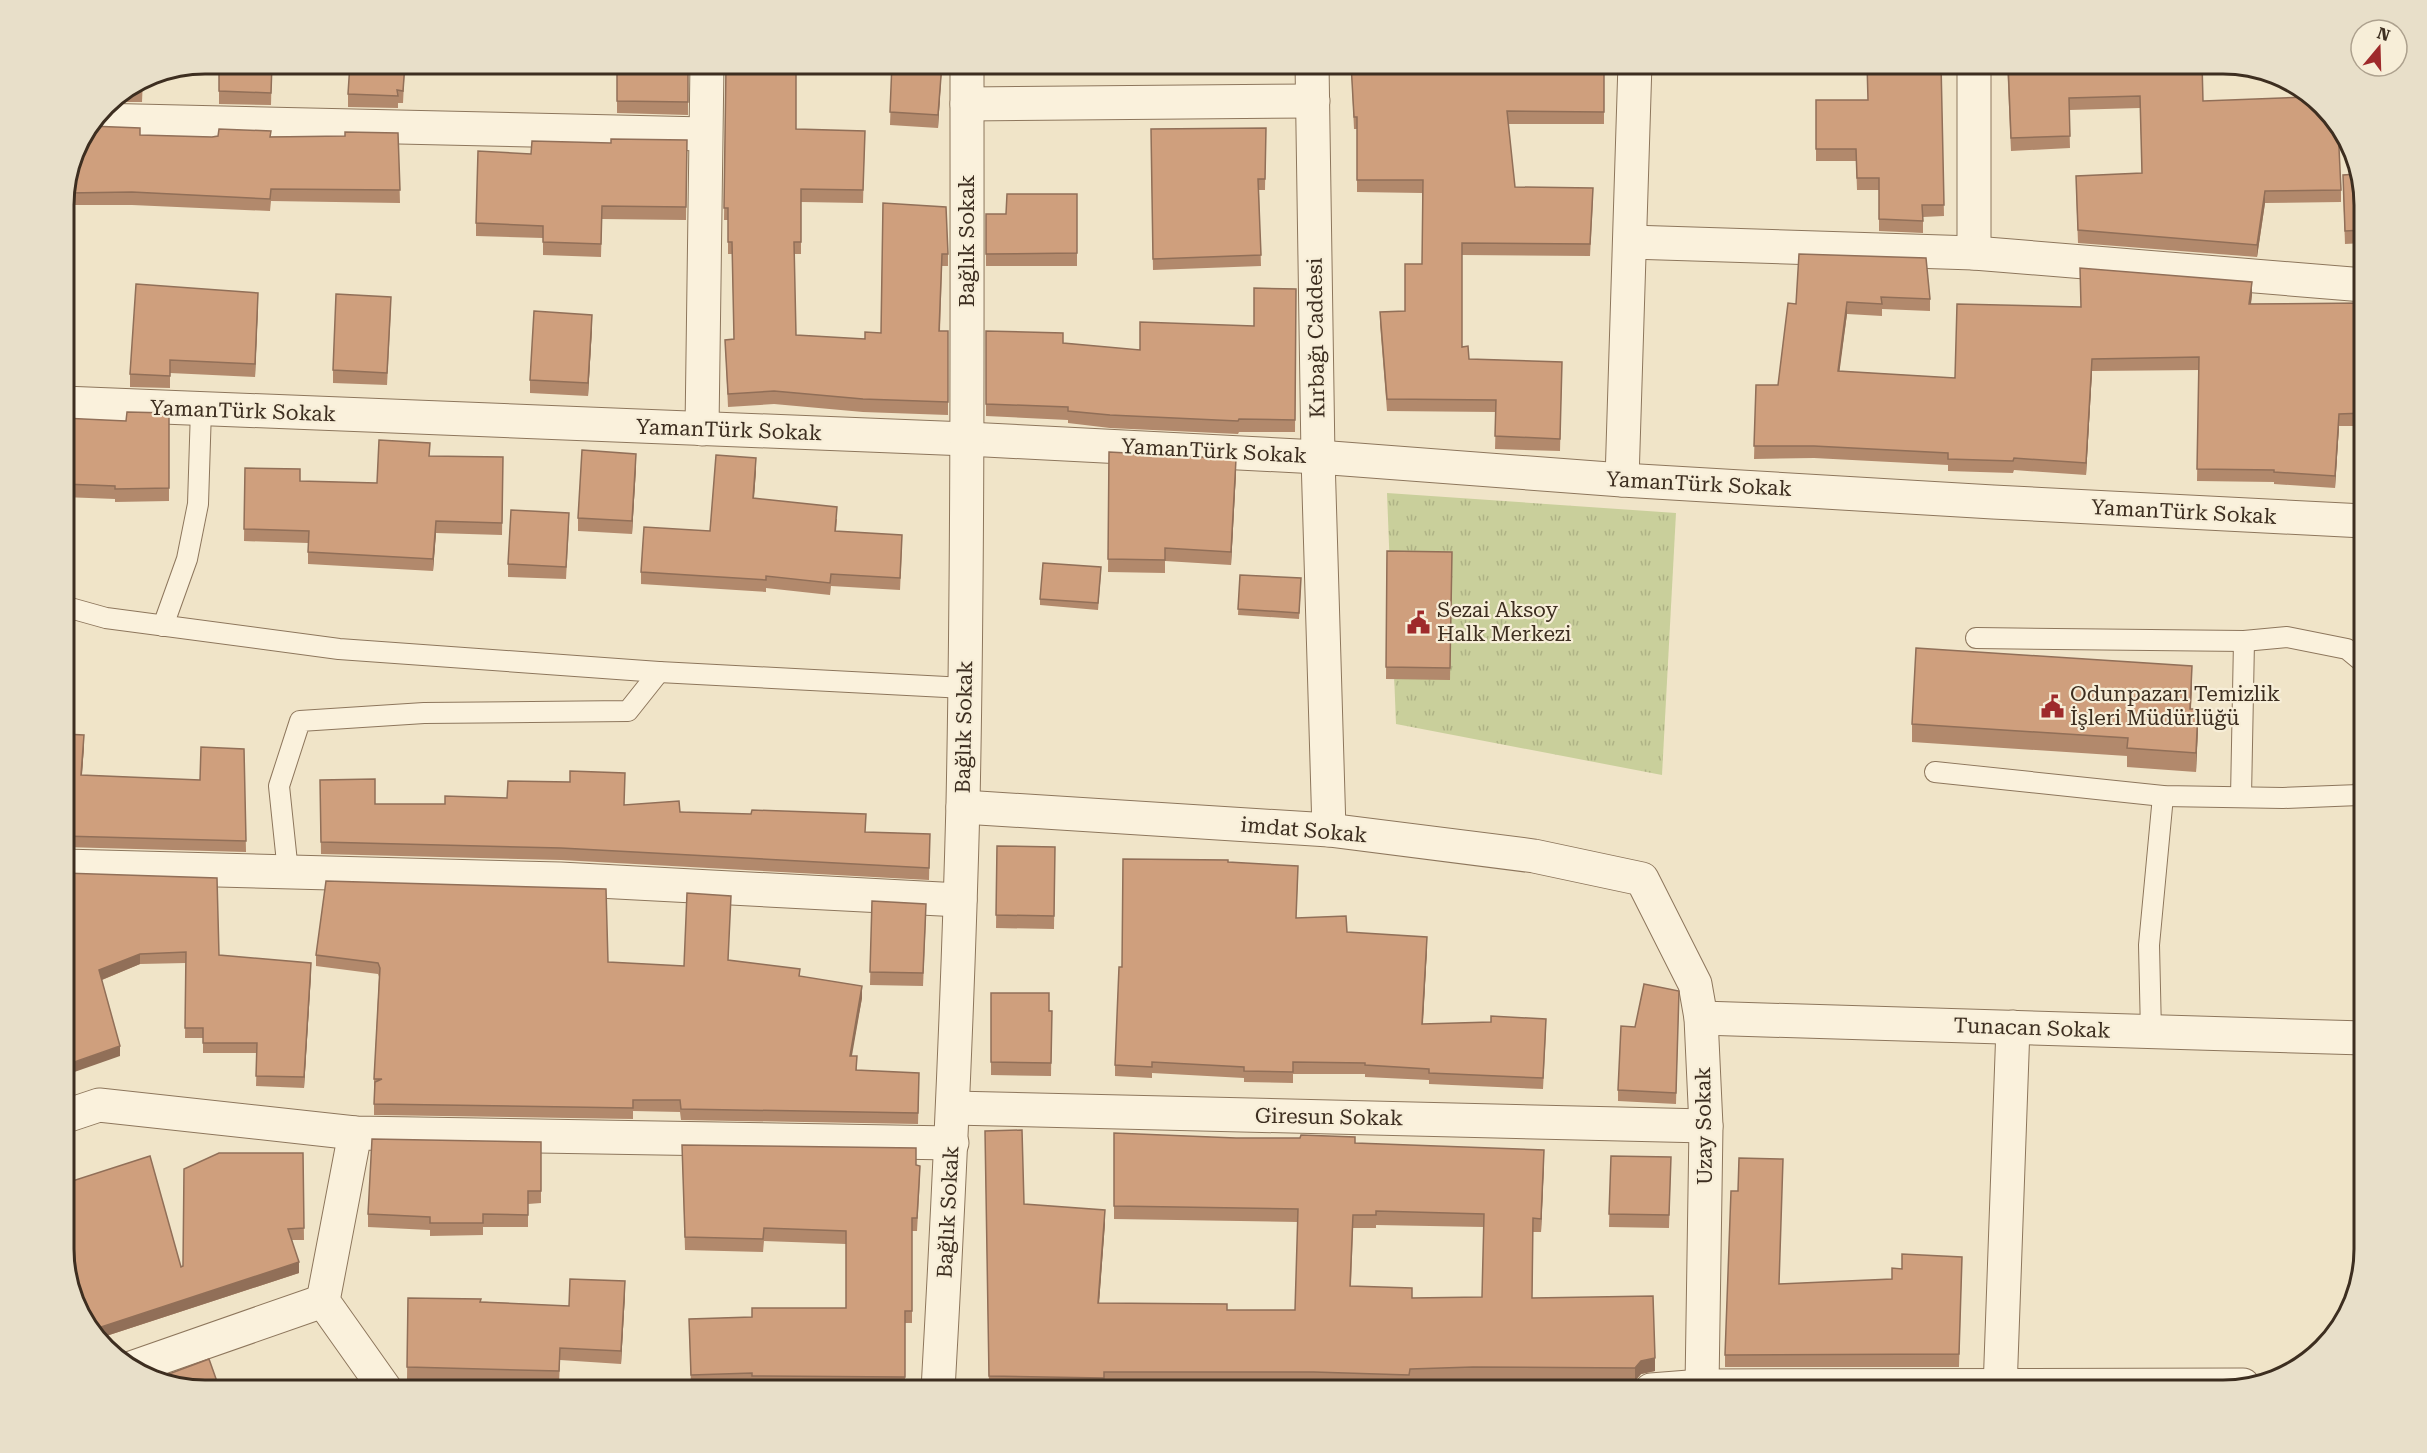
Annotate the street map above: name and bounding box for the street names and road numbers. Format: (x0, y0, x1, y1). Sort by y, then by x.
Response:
street label: Bağlık Sokak (955, 175, 979, 307)
street label: Kırbağı Caddesi (1303, 257, 1329, 419)
street label: YamanTürk Sokak (150, 396, 336, 426)
street label: YamanTürk Sokak (636, 415, 822, 445)
street label: YamanTürk Sokak (1120, 434, 1308, 468)
street label: YamanTürk Sokak (1605, 467, 1793, 501)
street label: YamanTürk Sokak (2090, 495, 2278, 529)
street label: Bağlık Sokak (951, 660, 977, 794)
street label: imdat Sokak (1240, 813, 1368, 847)
street label: Tunacan Sokak (1953, 1013, 2111, 1043)
street label: Uzay Sokak (1691, 1067, 1717, 1185)
street label: Giresun Sokak (1255, 1104, 1403, 1130)
street label: Bağlık Sokak (933, 1145, 963, 1279)

